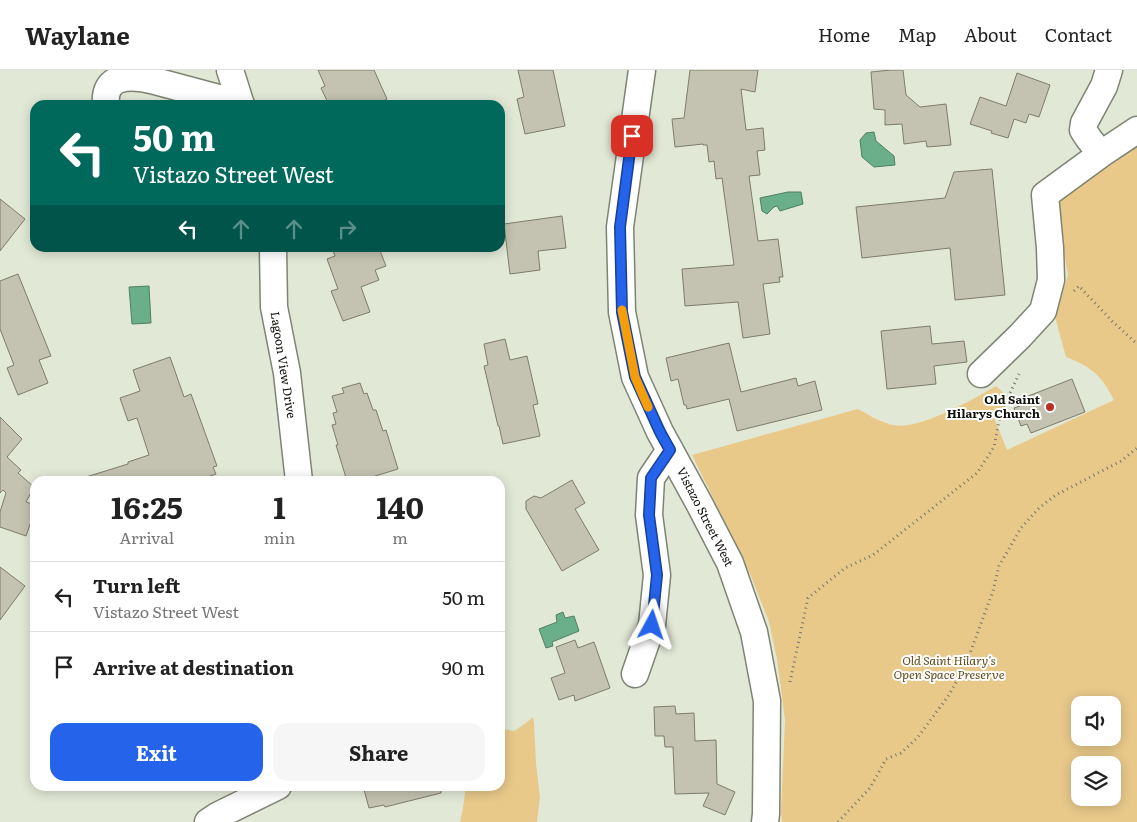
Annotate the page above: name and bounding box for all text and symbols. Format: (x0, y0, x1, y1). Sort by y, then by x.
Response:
text: Waylane (25, 17, 130, 52)
text: Home (818, 21, 870, 48)
text: Map (898, 21, 936, 48)
text: About (964, 21, 1017, 48)
text: Contact (1045, 21, 1112, 48)
text: 50 m (133, 110, 216, 162)
pin (611, 115, 653, 157)
icon: left (50, 120, 115, 185)
icon: arrive (618, 122, 646, 150)
text: Vistazo Street West (133, 157, 334, 190)
icon: left (174, 215, 202, 243)
icon: ahead (227, 215, 255, 243)
icon: ahead (280, 215, 308, 243)
icon: right (333, 215, 361, 243)
street label: Lagoon View Drive (267, 310, 301, 420)
place label: Old Saint Hilarys Church (947, 390, 1041, 422)
marker: Old Saint Hilarys Church (1044, 401, 1056, 413)
street label: Vistazo Street West (673, 464, 739, 570)
text: 16:25 (111, 484, 183, 528)
text: 1 (273, 484, 286, 528)
text: 140 (376, 484, 424, 528)
text: Arrival (120, 525, 174, 549)
text: min (264, 525, 295, 549)
text: m (392, 525, 408, 549)
text: Turn left (93, 571, 180, 599)
icon: left (50, 583, 78, 611)
text: 50 m (442, 583, 485, 611)
position arrow (625, 598, 677, 650)
text: Vistazo Street West (93, 599, 239, 623)
park label: Old Saint Hilary's Open Space Preserve (894, 651, 1005, 683)
icon: arrive (50, 653, 78, 681)
text: Arrive at destination (93, 653, 294, 681)
text: 90 m (442, 653, 485, 681)
map controls (1071, 696, 1121, 806)
button: sound (1071, 696, 1121, 746)
button: Exit (50, 723, 263, 781)
button: Share (273, 723, 485, 781)
button: layers (1071, 756, 1121, 806)

